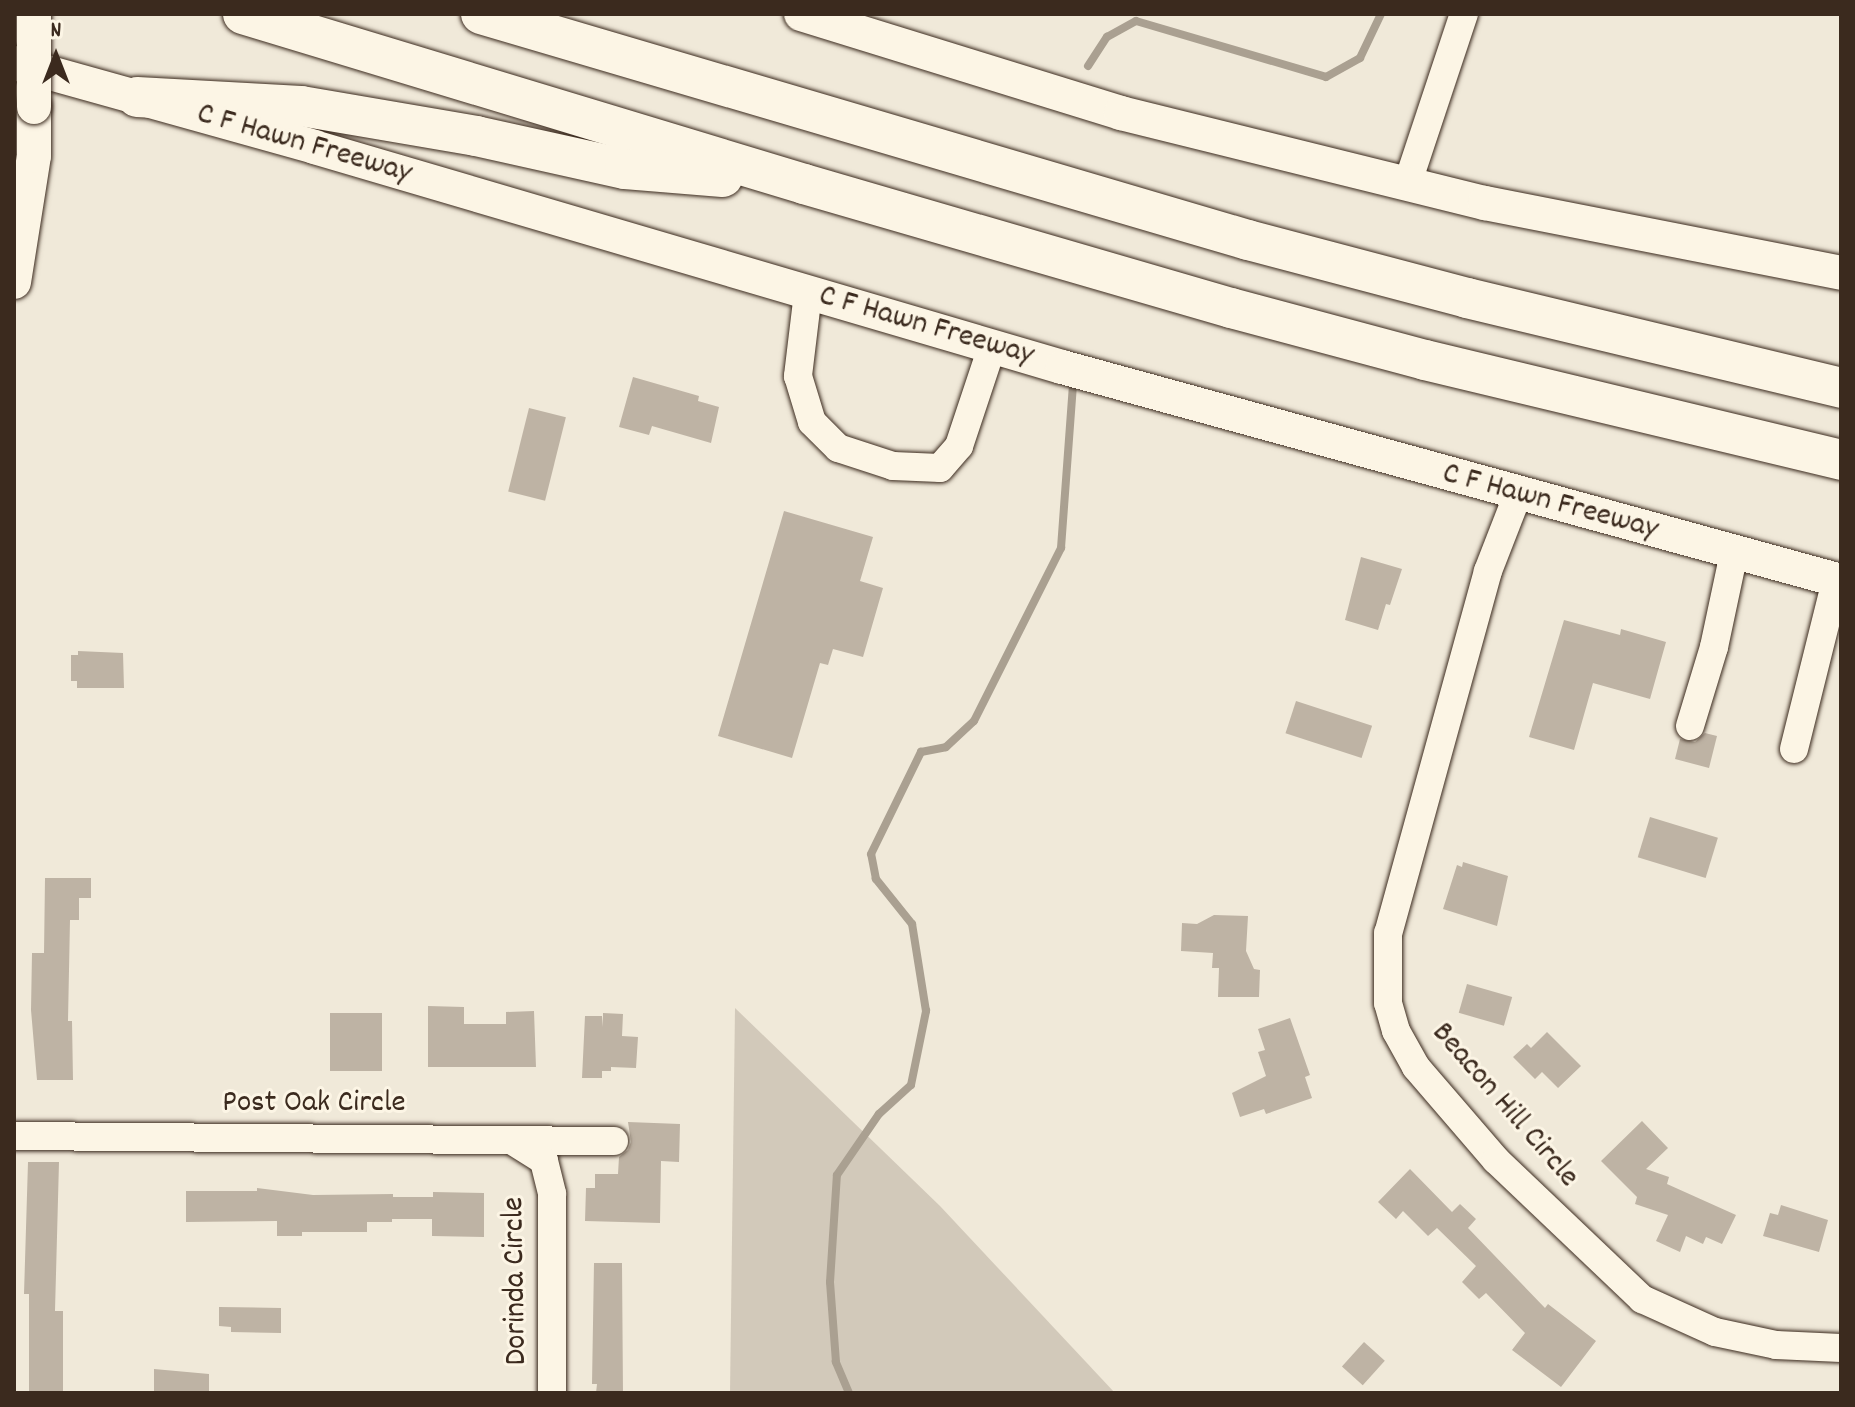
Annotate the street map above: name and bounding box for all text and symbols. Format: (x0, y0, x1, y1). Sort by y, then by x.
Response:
north arrow (16, 16, 96, 96)
text: N (51, 16, 61, 47)
street label: C F Hawn Freeway (192, 96, 416, 194)
street label: C F Hawn Freeway (814, 278, 1038, 376)
street label: C F Hawn Freeway (1438, 456, 1662, 550)
street label: Beacon Hill Circle (1422, 1016, 1586, 1196)
street label: Post Oak Circle (222, 1085, 406, 1123)
street label: Dorinda Circle (496, 1196, 538, 1366)

